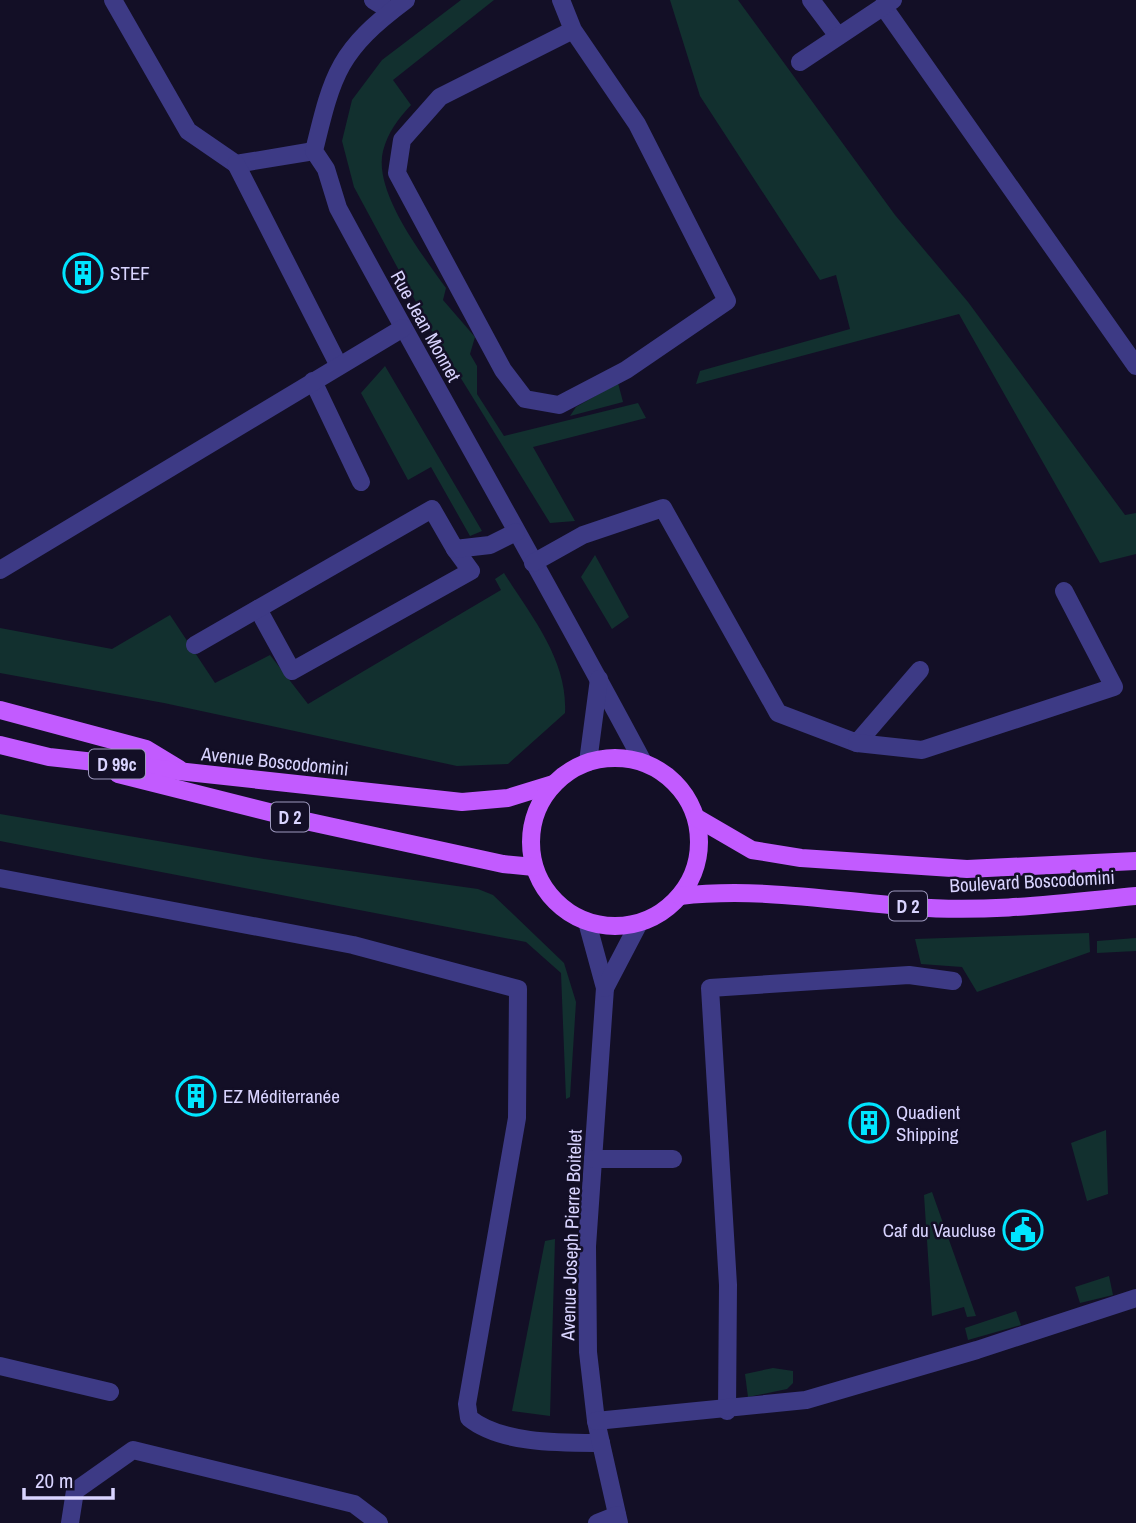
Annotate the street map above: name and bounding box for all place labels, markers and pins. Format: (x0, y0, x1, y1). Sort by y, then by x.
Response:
building icon: STEF (62, 252, 104, 294)
place label: STEF (110, 260, 150, 286)
building icon: EZ Méditerranée (175, 1075, 217, 1117)
place label: EZ Méditerranée (223, 1083, 340, 1109)
place label: Quadient Shipping (896, 1099, 961, 1147)
building icon: Quadient Shipping (848, 1102, 890, 1144)
public building icon: Caf du Vaucluse (1002, 1209, 1044, 1251)
place label: Caf du Vaucluse (883, 1217, 996, 1243)

